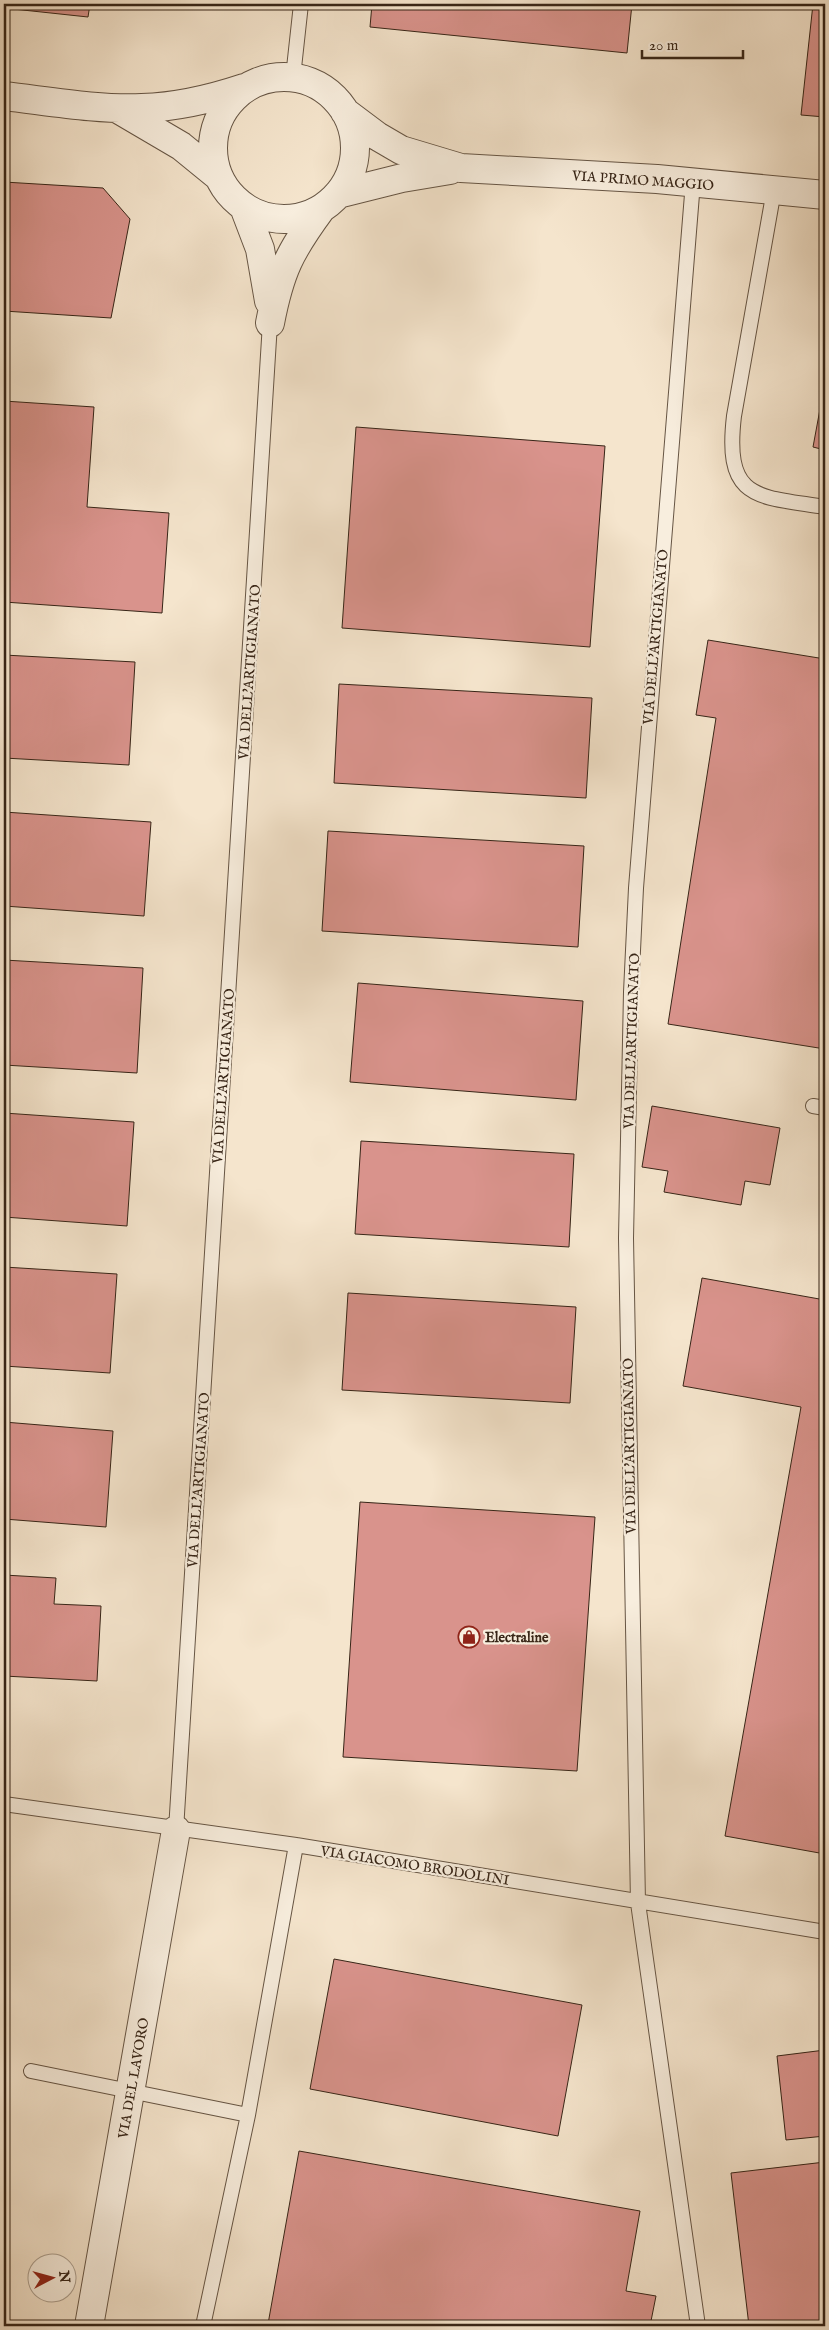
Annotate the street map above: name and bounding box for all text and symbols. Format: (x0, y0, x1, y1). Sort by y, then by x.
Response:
scale bar (642, 28, 743, 60)
text: 20 m (649, 36, 679, 55)
street label: VIA PRIMO MAGGIO (570, 167, 715, 195)
street label: VIA DELL'ARTIGIANATO (639, 548, 673, 727)
street label: VIA DELL'ARTIGIANATO (235, 583, 265, 761)
street label: VIA DELL'ARTIGIANATO (620, 952, 644, 1130)
street label: VIA DELL'ARTIGIANATO (209, 987, 239, 1165)
street label: VIA DELL'ARTIGIANATO (619, 1357, 641, 1535)
street label: VIA DELL'ARTIGIANATO (184, 1391, 214, 1569)
shop icon: Electraline (457, 1625, 481, 1649)
place label: Electraline (485, 1629, 549, 1647)
street label: VIA GIACOMO BRODOLINI (318, 1842, 511, 1890)
street label: VIA DEL LAVORO (114, 2016, 154, 2141)
north arrow (28, 2252, 78, 2302)
text: N (54, 2269, 74, 2284)

